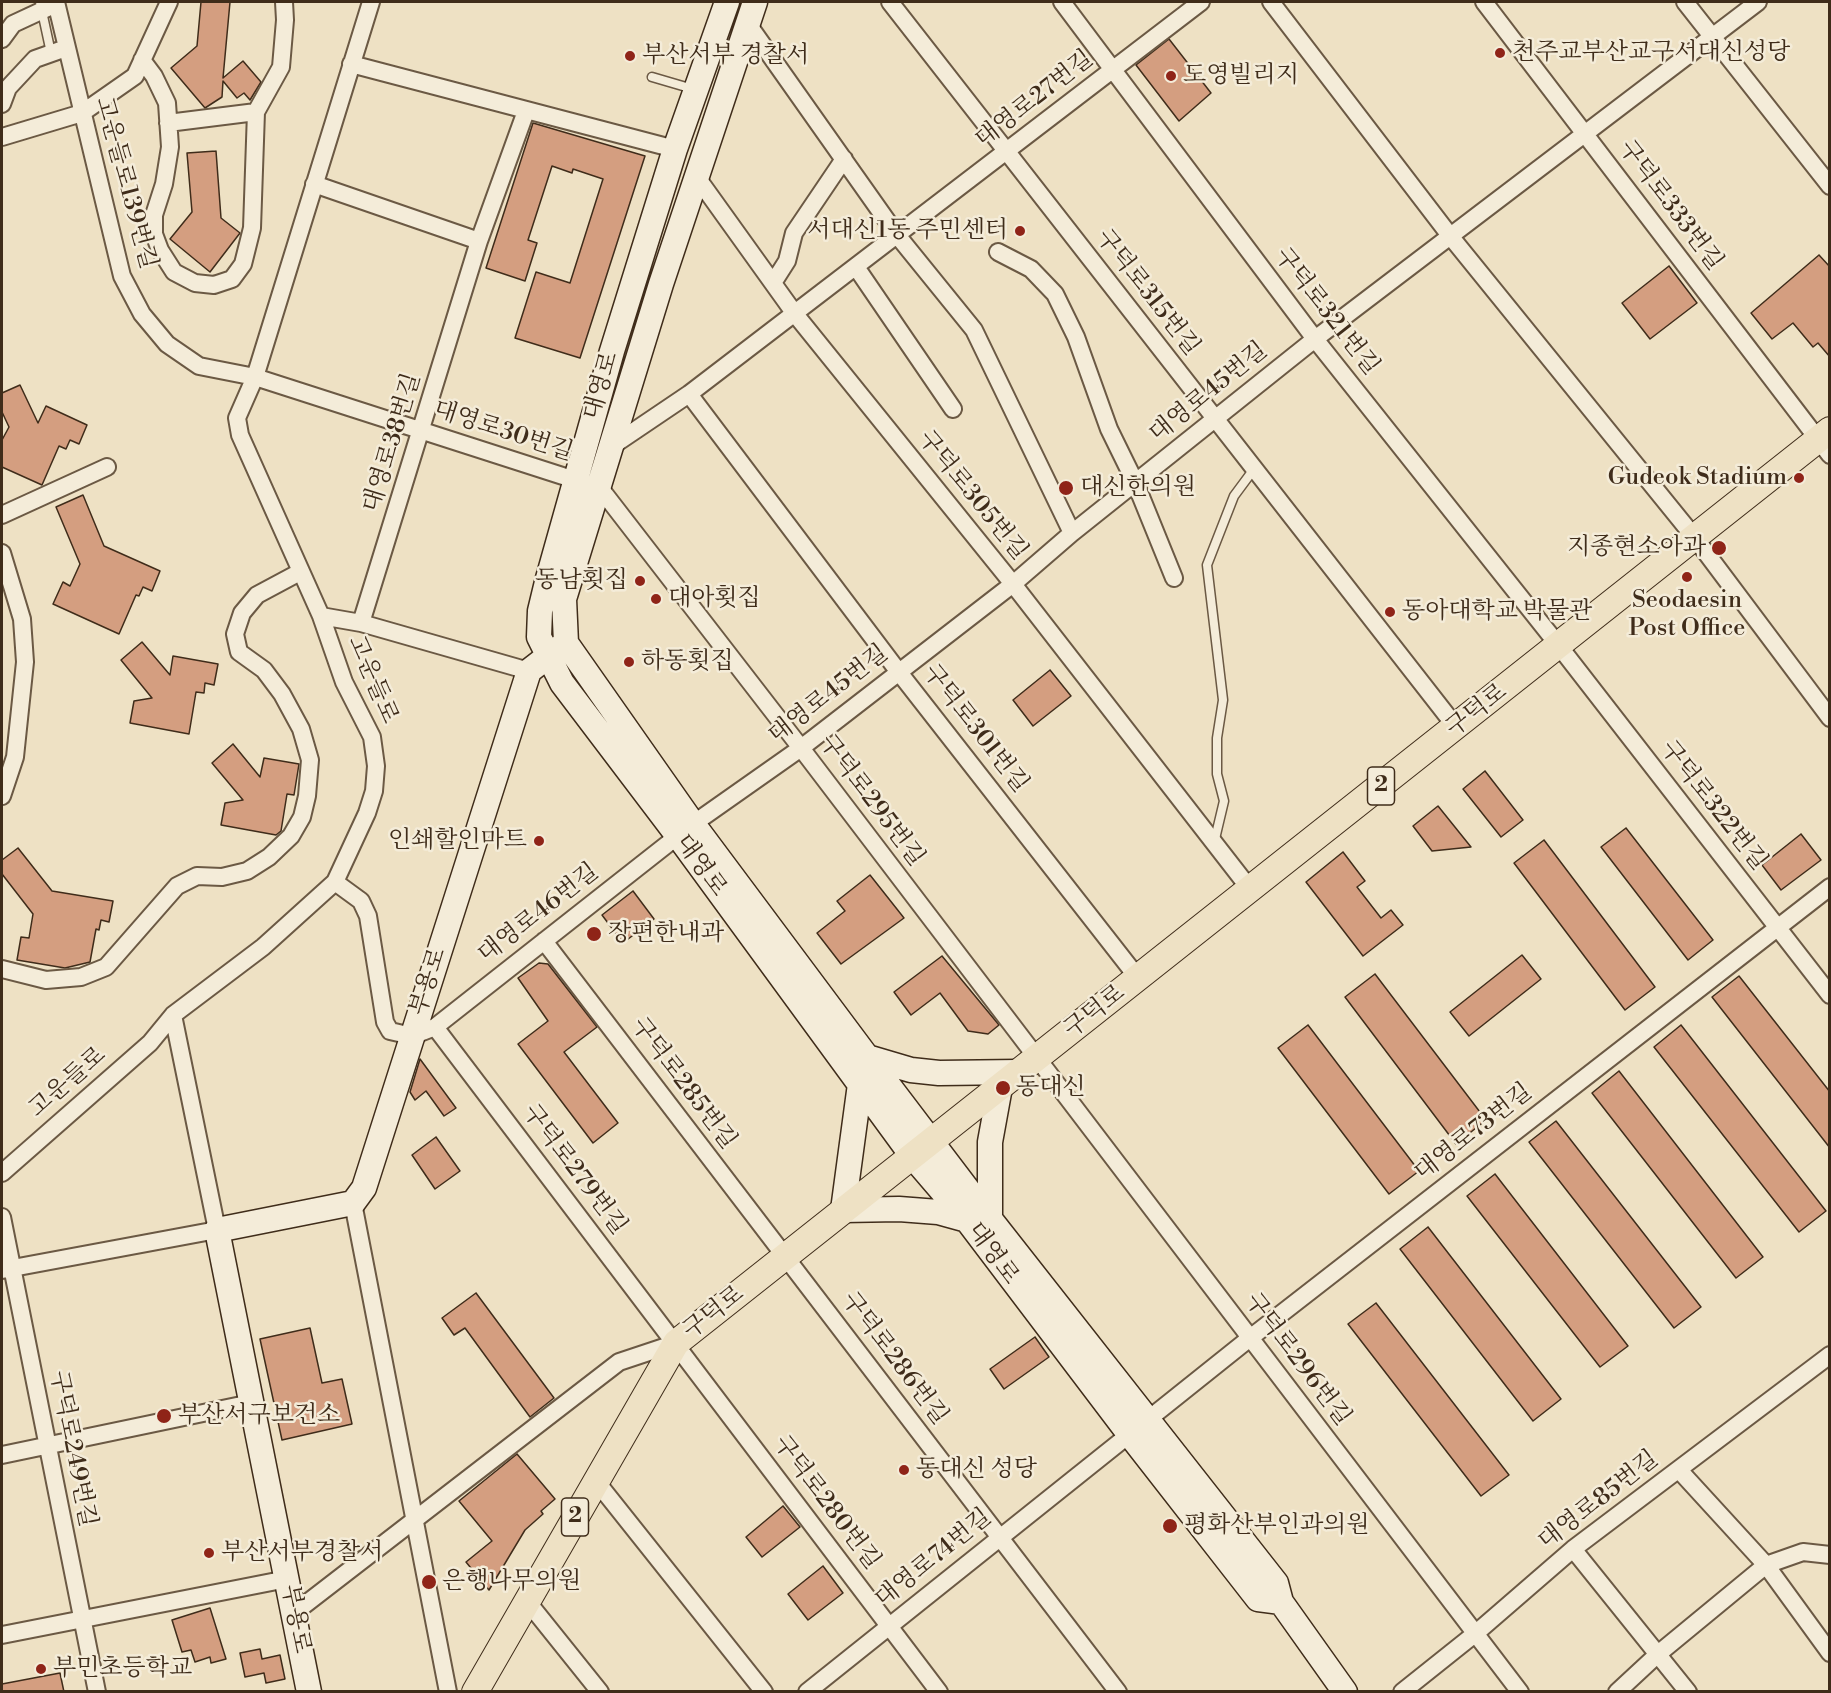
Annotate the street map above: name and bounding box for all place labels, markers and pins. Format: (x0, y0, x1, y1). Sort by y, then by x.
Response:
place label: 천주교부산교구서대신성당 (1512, 39, 1790, 67)
place label: 부산서부 경찰서 (642, 42, 809, 70)
marker: 천주교부산교구서대신성당 (1493, 46, 1507, 60)
marker: 부산서부 경찰서 (623, 49, 637, 63)
place label: 도영빌리지 (1183, 62, 1299, 90)
marker: 도영빌리지 (1164, 69, 1178, 83)
place label: 서대신1동 주민센터 (807, 217, 1008, 245)
marker: 서대신1동 주민센터 (1013, 224, 1027, 238)
place label: Gudeok Stadium (1608, 464, 1787, 492)
marker: Gudeok Stadium (1792, 471, 1806, 485)
place label: 대신한의원 (1080, 474, 1196, 502)
marker: 대신한의원 (1057, 479, 1075, 497)
place label: 지종현소아과 (1567, 534, 1706, 562)
marker: 지종현소아과 (1710, 539, 1728, 557)
place label: 동남횟집 (535, 567, 628, 595)
marker: Seodaesin Post Office (1680, 570, 1694, 584)
marker: 동남횟집 (633, 574, 647, 588)
place label: 대아횟집 (668, 585, 761, 613)
place label: Seodaesin Post Office (1629, 587, 1745, 643)
marker: 대아횟집 (649, 592, 663, 606)
place label: 동아대학교 박물관 (1402, 598, 1592, 626)
marker: 동아대학교 박물관 (1383, 605, 1397, 619)
place label: 하동횟집 (641, 648, 734, 676)
marker: 하동횟집 (622, 655, 636, 669)
place label: 인쇄할인마트 (388, 827, 527, 855)
marker: 인쇄할인마트 (532, 834, 546, 848)
place label: 장편한내과 (608, 920, 724, 948)
marker: 장편한내과 (585, 925, 603, 943)
place label: 동대신 (1016, 1074, 1086, 1102)
marker: 동대신 (994, 1079, 1012, 1097)
place label: 부산서구보건소 (178, 1402, 340, 1430)
marker: 부산서구보건소 (155, 1407, 173, 1425)
place label: 동대신 성당 (916, 1456, 1037, 1484)
marker: 동대신 성당 (897, 1463, 911, 1477)
place label: 평화산부인과의원 (1184, 1512, 1369, 1540)
marker: 평화산부인과의원 (1161, 1517, 1179, 1535)
place label: 부산서부경찰서 (221, 1539, 383, 1567)
marker: 부산서부경찰서 (202, 1546, 216, 1560)
place label: 은행나무의원 (442, 1568, 581, 1596)
marker: 은행나무의원 (420, 1573, 438, 1591)
place label: 부민초등학교 (53, 1655, 192, 1683)
marker: 부민초등학교 (34, 1662, 48, 1676)

